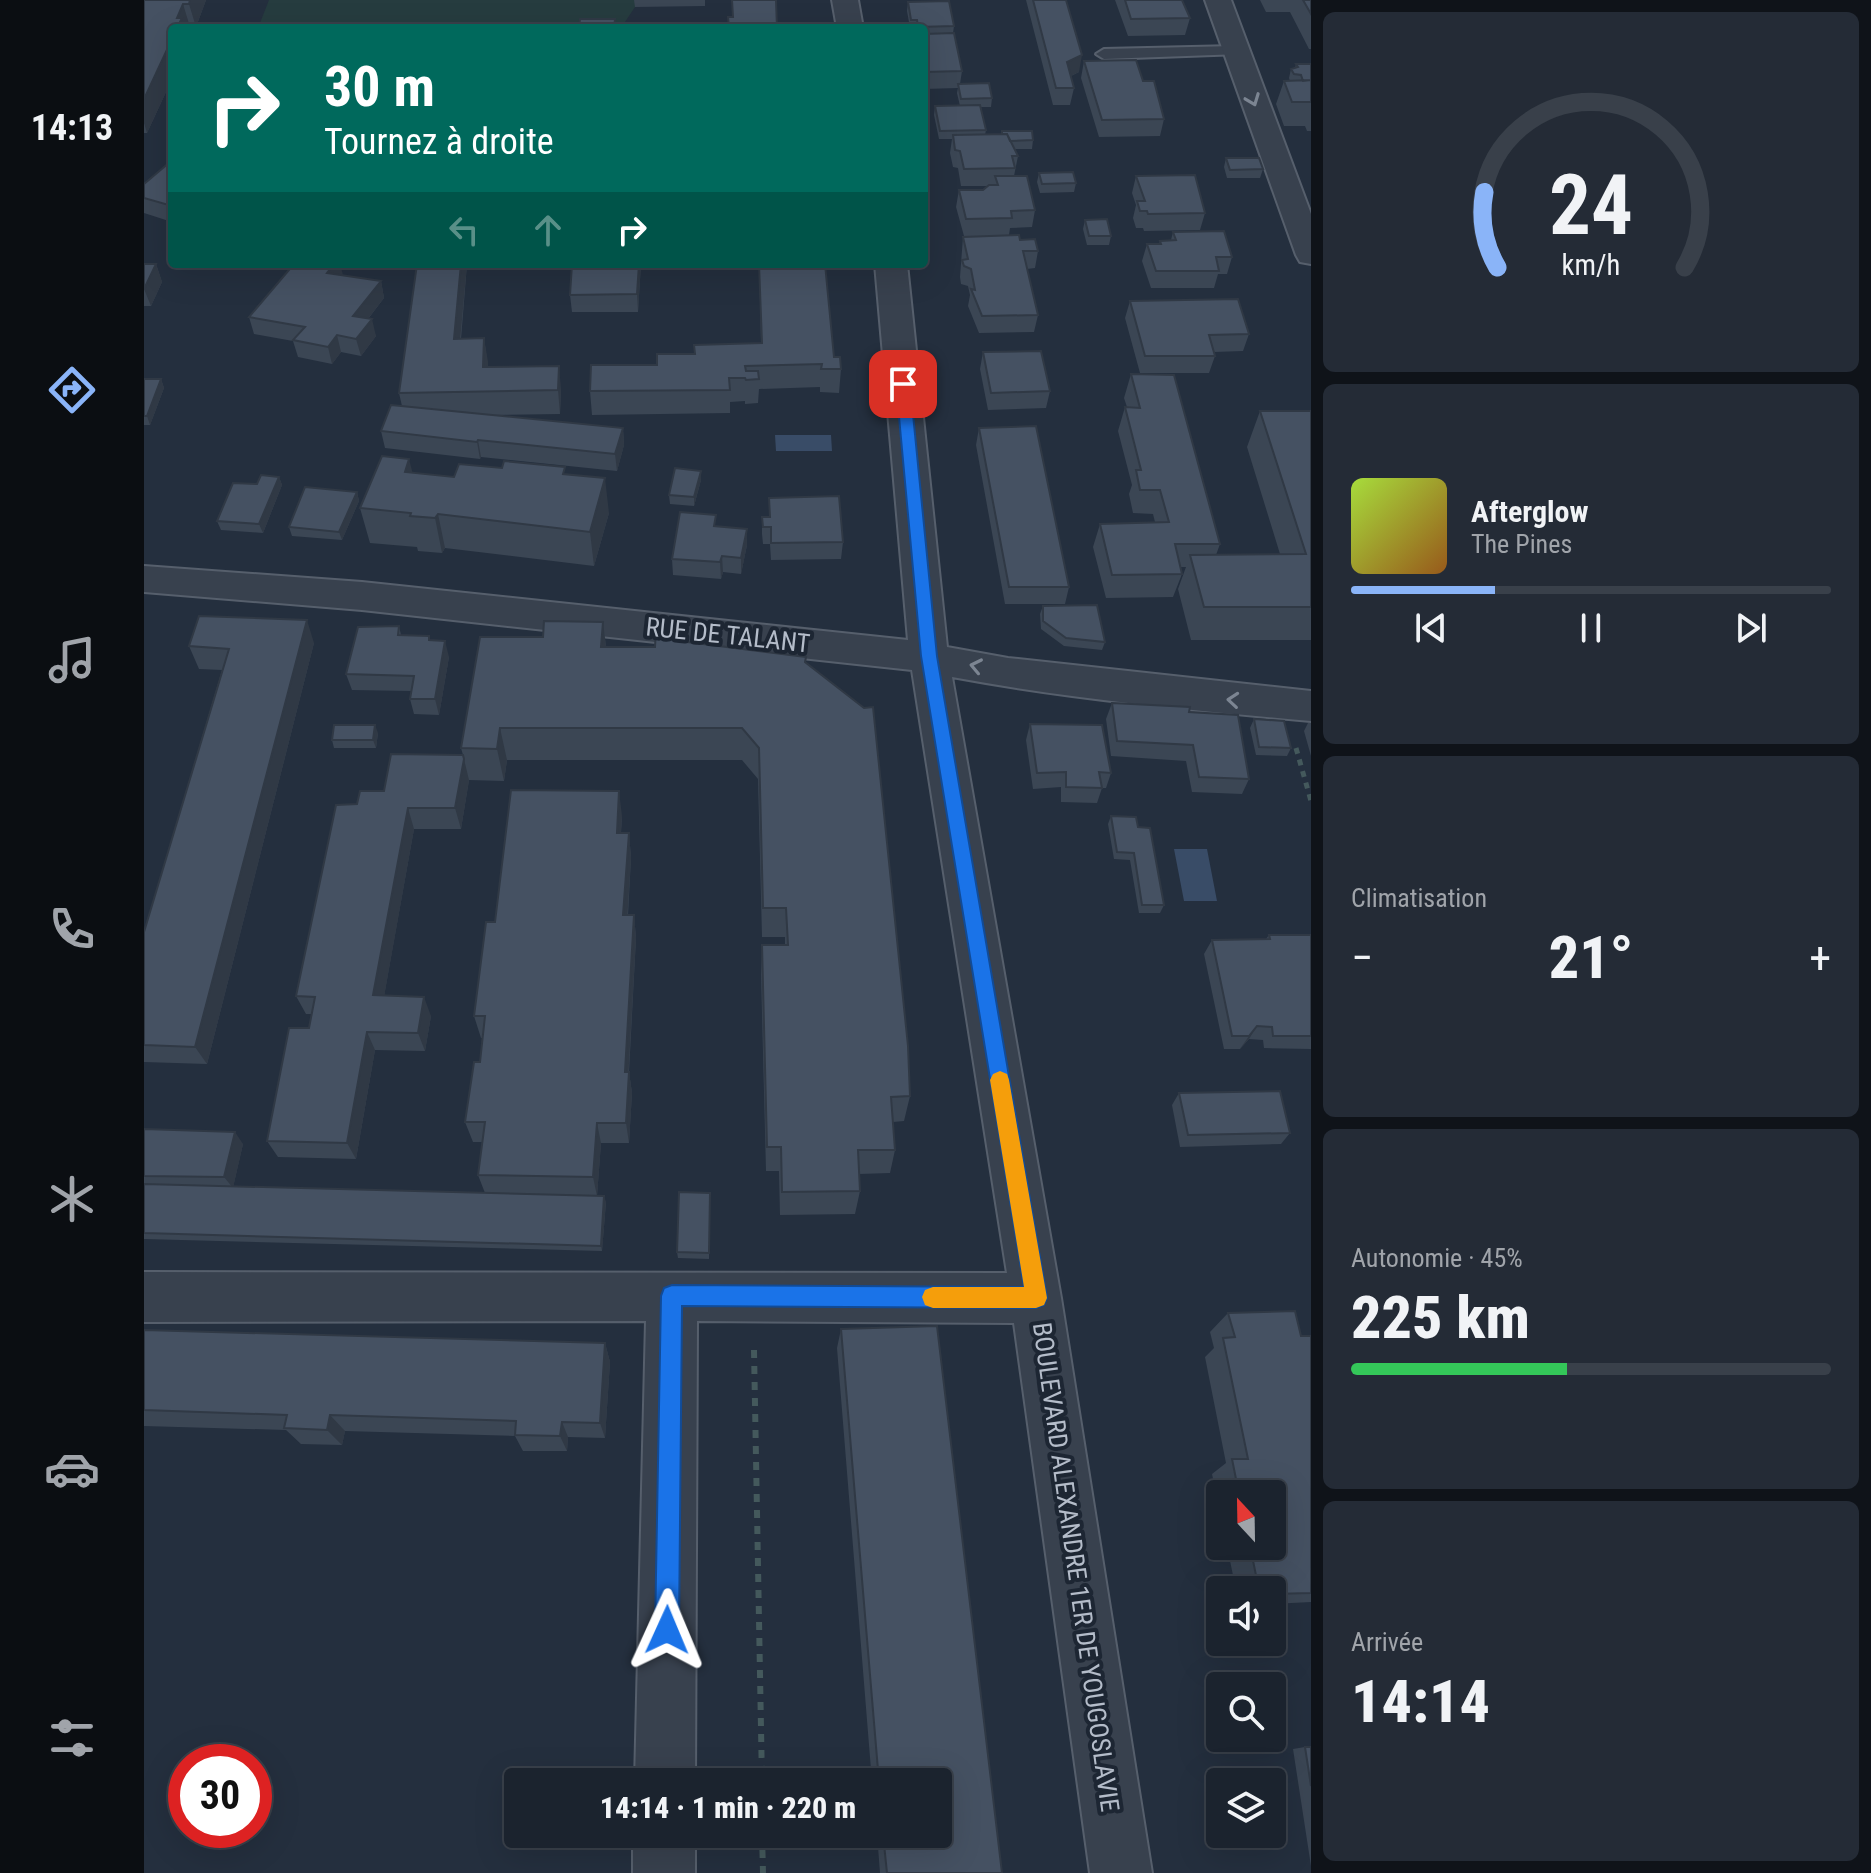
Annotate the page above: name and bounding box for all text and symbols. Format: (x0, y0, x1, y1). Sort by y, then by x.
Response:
text: 30 m (324, 54, 435, 120)
icon: right (192, 56, 296, 160)
one-way arrow (1243, 92, 1260, 106)
text: 14:13 (31, 107, 113, 149)
text: Tournez à droite (324, 121, 554, 163)
text: 24 (1549, 157, 1633, 254)
icon: left (442, 208, 486, 252)
icon: ahead (526, 208, 570, 252)
icon: right (610, 208, 654, 252)
text: km/h (1562, 248, 1620, 282)
pin (869, 350, 937, 418)
icon: directions (44, 362, 100, 418)
icon: arrive (881, 362, 925, 406)
text: Afterglow (1471, 494, 1589, 529)
text: The Pines (1471, 529, 1572, 559)
icon: previous (1409, 606, 1453, 650)
icon: pause (1569, 606, 1613, 650)
icon: next (1729, 606, 1773, 650)
street label: RUE DE TALANT (644, 611, 812, 659)
icon: music (44, 632, 100, 688)
one-way arrow (969, 658, 983, 675)
one-way arrow (1226, 691, 1239, 708)
text: Climatisation (1351, 883, 1487, 913)
icon: phone (44, 901, 100, 957)
text: 21° (1549, 922, 1633, 993)
text: − (1351, 932, 1373, 984)
text: + (1809, 932, 1831, 984)
icon: climate (44, 1171, 100, 1227)
text: Autonomie · 45% (1351, 1243, 1523, 1273)
text: 225 km (1351, 1282, 1530, 1353)
street label: BOULEVARD ALEXANDRE 1ER DE YOUGOSLAVIE (1027, 1320, 1125, 1814)
icon: car (44, 1441, 100, 1497)
north arrow (1206, 1480, 1286, 1560)
map controls (1206, 1480, 1286, 1848)
button: sound (1206, 1576, 1286, 1656)
position arrow (625, 1588, 709, 1672)
text: Arrivée (1351, 1627, 1423, 1657)
text: 14:14 (1351, 1666, 1490, 1737)
button: search (1206, 1672, 1286, 1752)
icon: filters (44, 1710, 100, 1766)
speed limit sign: 30 (168, 1744, 272, 1848)
button: layers (1206, 1768, 1286, 1848)
text: 14:14 · 1 min · 220 m (600, 1790, 856, 1825)

